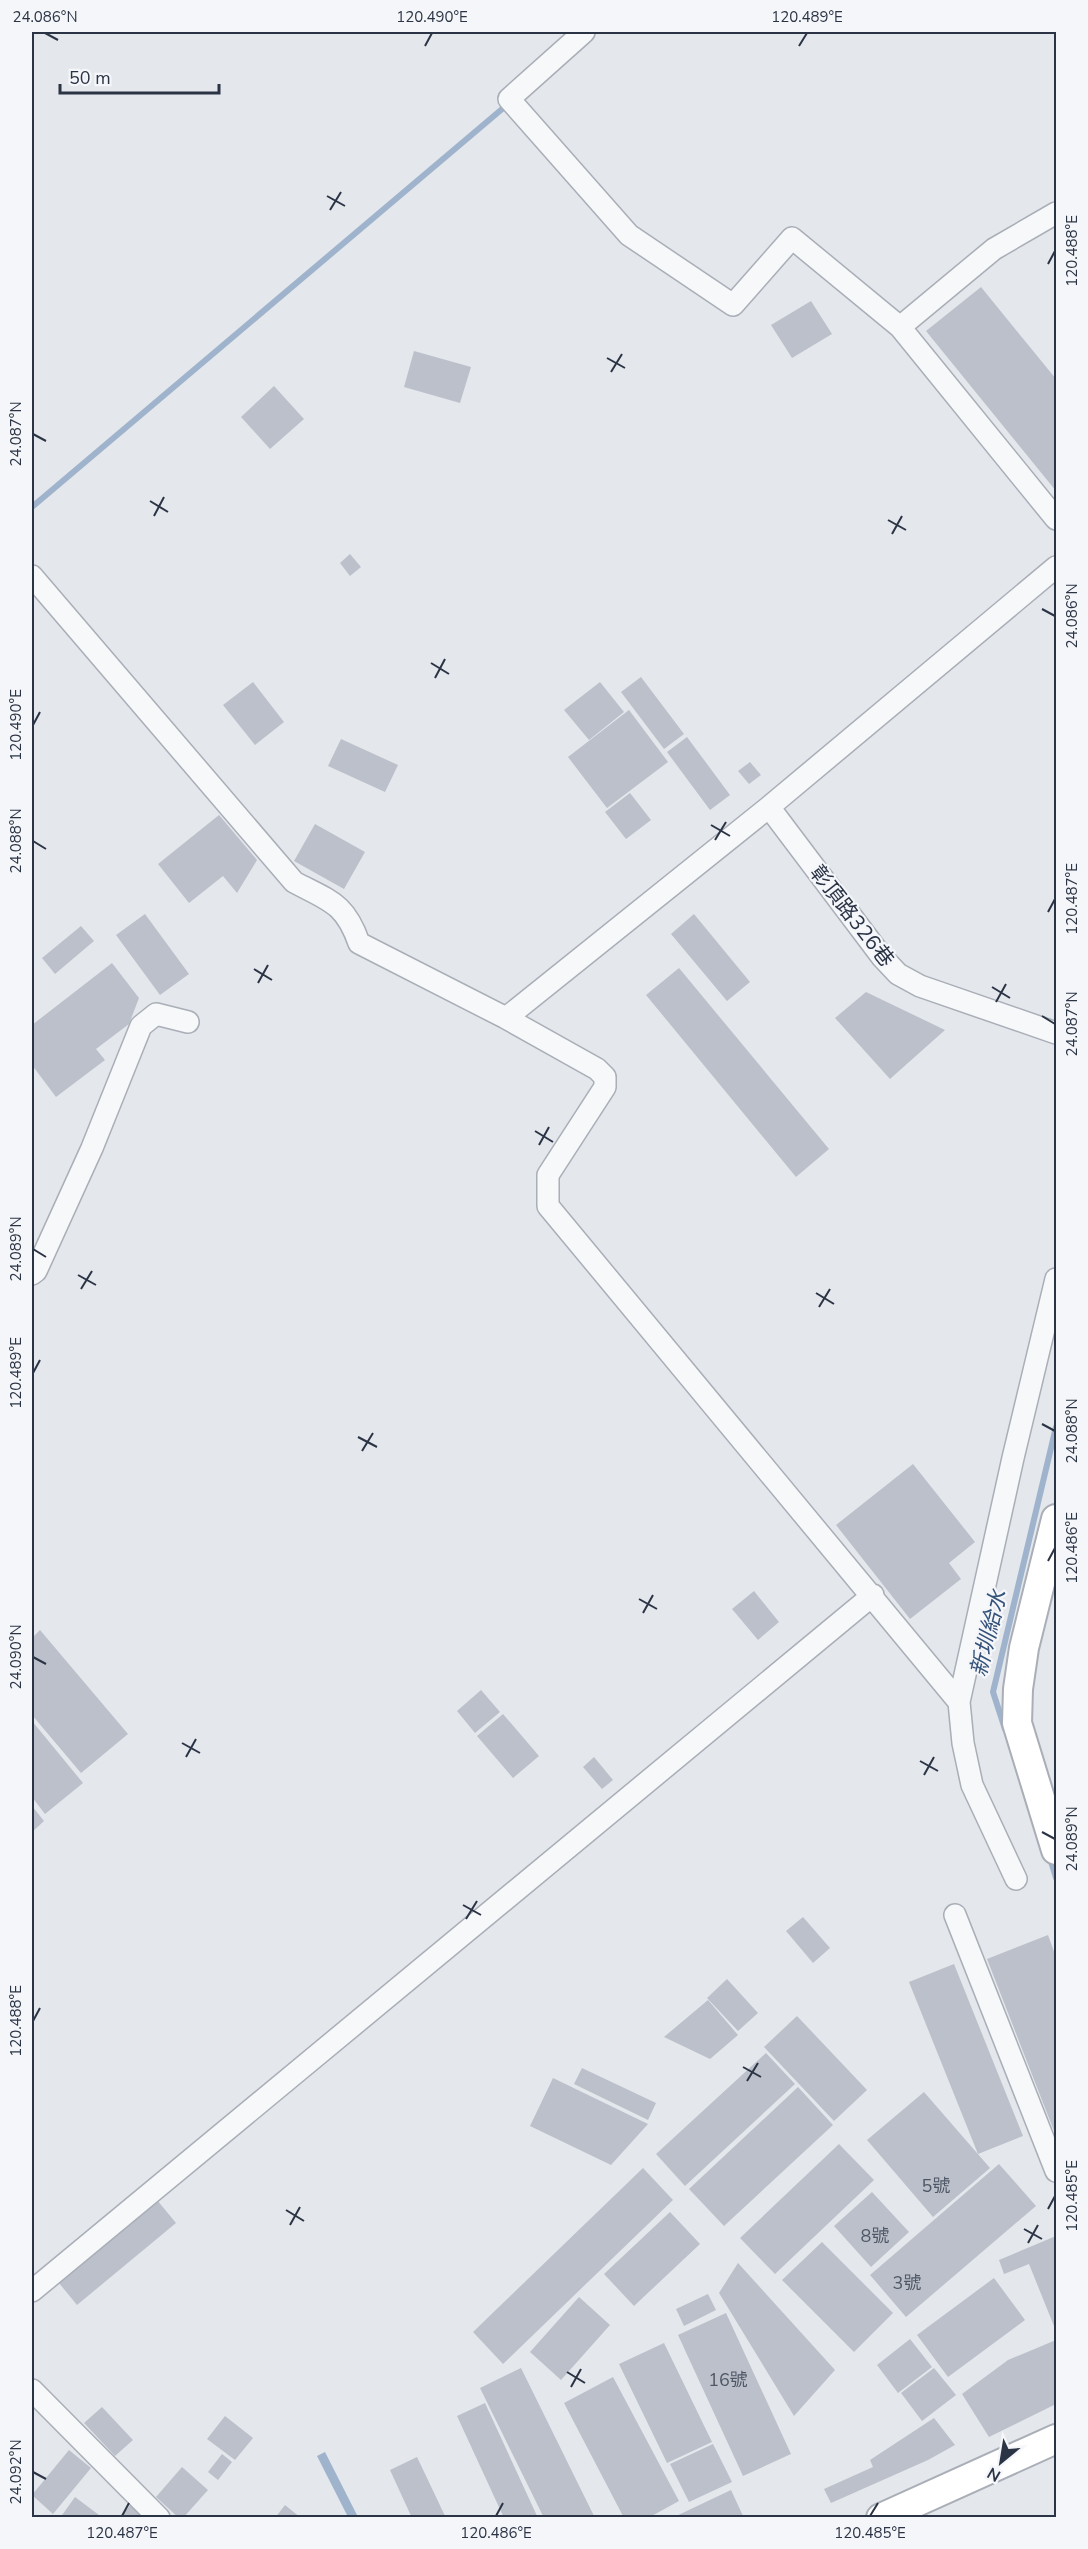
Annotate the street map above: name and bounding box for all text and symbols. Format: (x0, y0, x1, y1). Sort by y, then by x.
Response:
text: 24.086°N (12, 7, 78, 27)
text: 120.490°E (396, 7, 468, 27)
text: 120.489°E (771, 7, 843, 27)
scale bar (60, 57, 219, 95)
text: 50 m (69, 66, 111, 90)
text: 120.488°E (1062, 215, 1082, 287)
text: 24.087°N (6, 401, 26, 467)
text: 24.086°N (1062, 583, 1082, 649)
text: 120.490°E (6, 689, 26, 761)
text: 24.088°N (6, 808, 26, 874)
street label: 彰頂路326巷 (803, 859, 901, 973)
text: 120.487°E (1062, 863, 1082, 935)
text: 24.087°N (1062, 991, 1082, 1057)
text: 24.089°N (6, 1216, 26, 1282)
text: 120.489°E (6, 1337, 26, 1409)
text: 24.088°N (1062, 1398, 1082, 1464)
text: 120.486°E (1062, 1512, 1082, 1584)
water label: 新圳給水 (964, 1586, 1014, 1680)
text: 24.090°N (6, 1624, 26, 1690)
text: 24.089°N (1062, 1806, 1082, 1872)
text: 120.488°E (6, 1985, 26, 2057)
text: 120.485°E (1062, 2160, 1082, 2232)
house number: 5號 (922, 2174, 950, 2198)
house number: 8號 (861, 2224, 889, 2248)
house number: 3號 (893, 2271, 921, 2295)
house number: 16號 (708, 2368, 748, 2392)
north arrow (971, 2432, 1031, 2492)
text: 24.092°N (6, 2439, 26, 2505)
text: N (983, 2462, 1005, 2487)
text: 120.487°E (86, 2523, 158, 2543)
text: 120.486°E (460, 2523, 532, 2543)
text: 120.485°E (834, 2523, 906, 2543)

